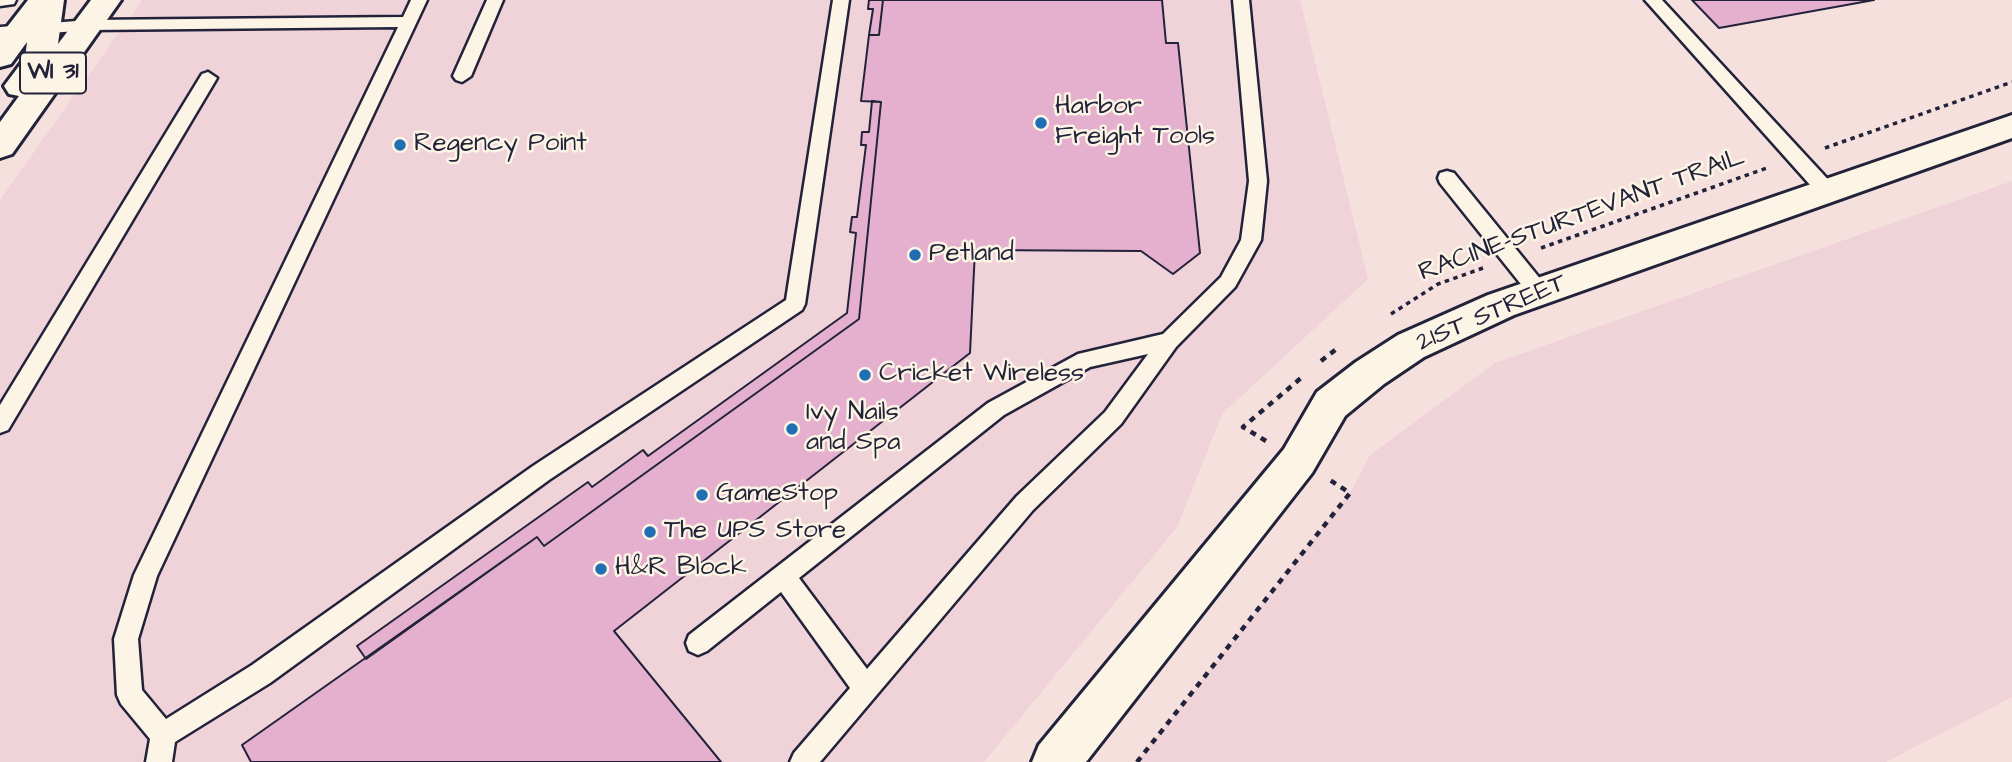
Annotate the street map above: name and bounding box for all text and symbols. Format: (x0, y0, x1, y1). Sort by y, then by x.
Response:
road number: WI 31 (20, 52, 86, 94)
place label: Harbor Freight Tools (1055, 92, 1215, 154)
marker: Harbor Freight Tools (1033, 115, 1049, 131)
place label: Regency Point (414, 129, 587, 161)
marker: Regency Point (392, 137, 408, 153)
street label: RACINE-STURTEVANT TRAIL (1415, 142, 1749, 290)
place label: Petland (929, 239, 1014, 271)
marker: Petland (907, 247, 923, 263)
street label: 21ST STREET (1412, 268, 1572, 360)
place label: Cricket Wireless (879, 359, 1084, 391)
marker: Cricket Wireless (857, 367, 873, 383)
place label: Ivy Nails and Spa (806, 398, 900, 460)
marker: Ivy Nails and Spa (784, 421, 800, 437)
place label: GameStop (716, 479, 838, 511)
marker: GameStop (694, 487, 710, 503)
place label: The UPS Store (664, 516, 846, 548)
marker: The UPS Store (642, 524, 658, 540)
place label: H&R Block (615, 553, 747, 585)
marker: H&R Block (593, 561, 609, 577)

